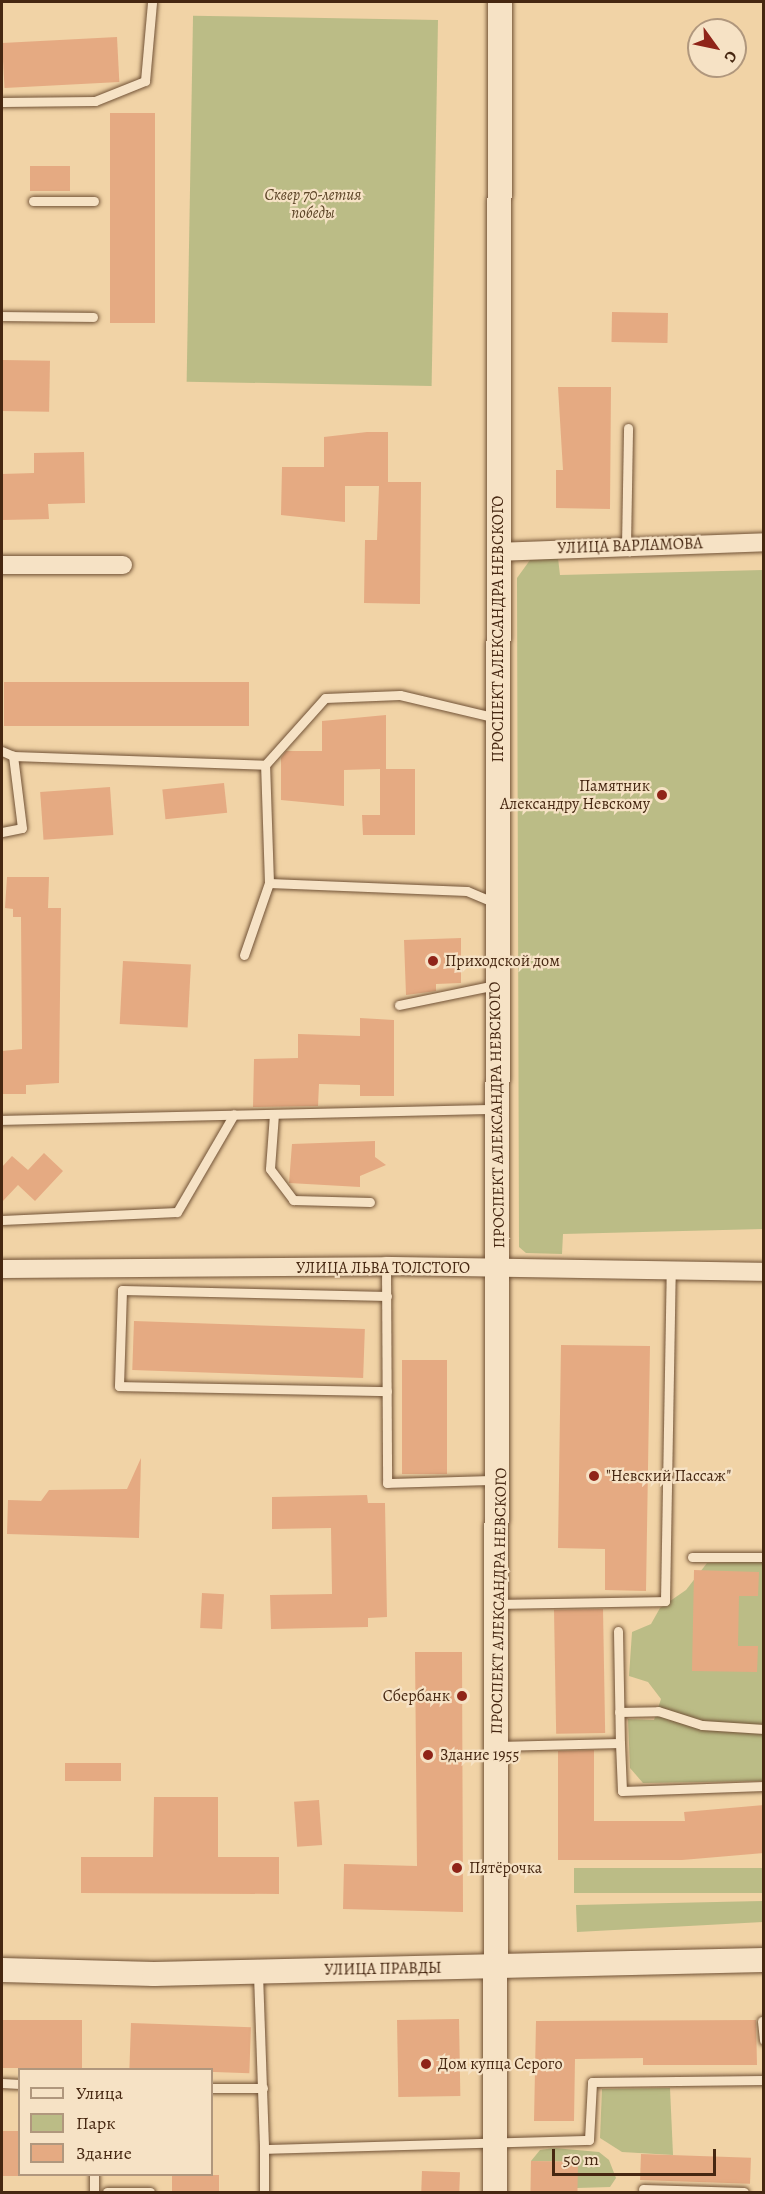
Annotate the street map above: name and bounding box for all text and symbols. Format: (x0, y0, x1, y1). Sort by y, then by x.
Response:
north arrow (687, 18, 747, 78)
text: С (719, 47, 742, 67)
park label: Сквер 70-летия победы (265, 185, 361, 223)
street label: ПРОСПЕКТ АЛЕКСАНДРА НЕВСКОГО (488, 496, 508, 762)
street label: УЛИЦА ВАРЛАМОВА (557, 534, 703, 558)
place label: Памятник Александру Невскому (500, 776, 650, 814)
marker: Памятник Александру Невскому (655, 788, 669, 802)
place label: Приходской дом (445, 951, 560, 971)
marker: Приходской дом (426, 954, 440, 968)
street label: ПРОСПЕКТ АЛЕКСАНДРА НЕВСКОГО (485, 981, 509, 1249)
street label: УЛИЦА ЛЬВА ТОЛСТОГО (296, 1258, 470, 1278)
place label: "Невский Пассаж" (606, 1466, 731, 1486)
street label: ПРОСПЕКТ АЛЕКСАНДРА НЕВСКОГО (487, 1467, 511, 1735)
marker: "Невский Пассаж" (587, 1469, 601, 1483)
place label: Сбербанк (383, 1686, 450, 1706)
marker: Сбербанк (455, 1689, 469, 1703)
place label: Здание 1955 (440, 1745, 519, 1765)
marker: Здание 1955 (421, 1748, 435, 1762)
place label: Пятёрочка (469, 1858, 542, 1878)
marker: Пятёрочка (450, 1861, 464, 1875)
street label: УЛИЦА ПРАВДЫ (324, 1958, 442, 1980)
place label: Дом купца Серого (438, 2054, 563, 2074)
marker: Дом купца Серого (419, 2057, 433, 2071)
legend (18, 2068, 213, 2176)
text: Улица (76, 2081, 123, 2105)
text: Парк (76, 2111, 116, 2135)
scale bar (555, 2137, 718, 2175)
text: Здание (76, 2141, 132, 2165)
text: 50 m (563, 2147, 599, 2171)

